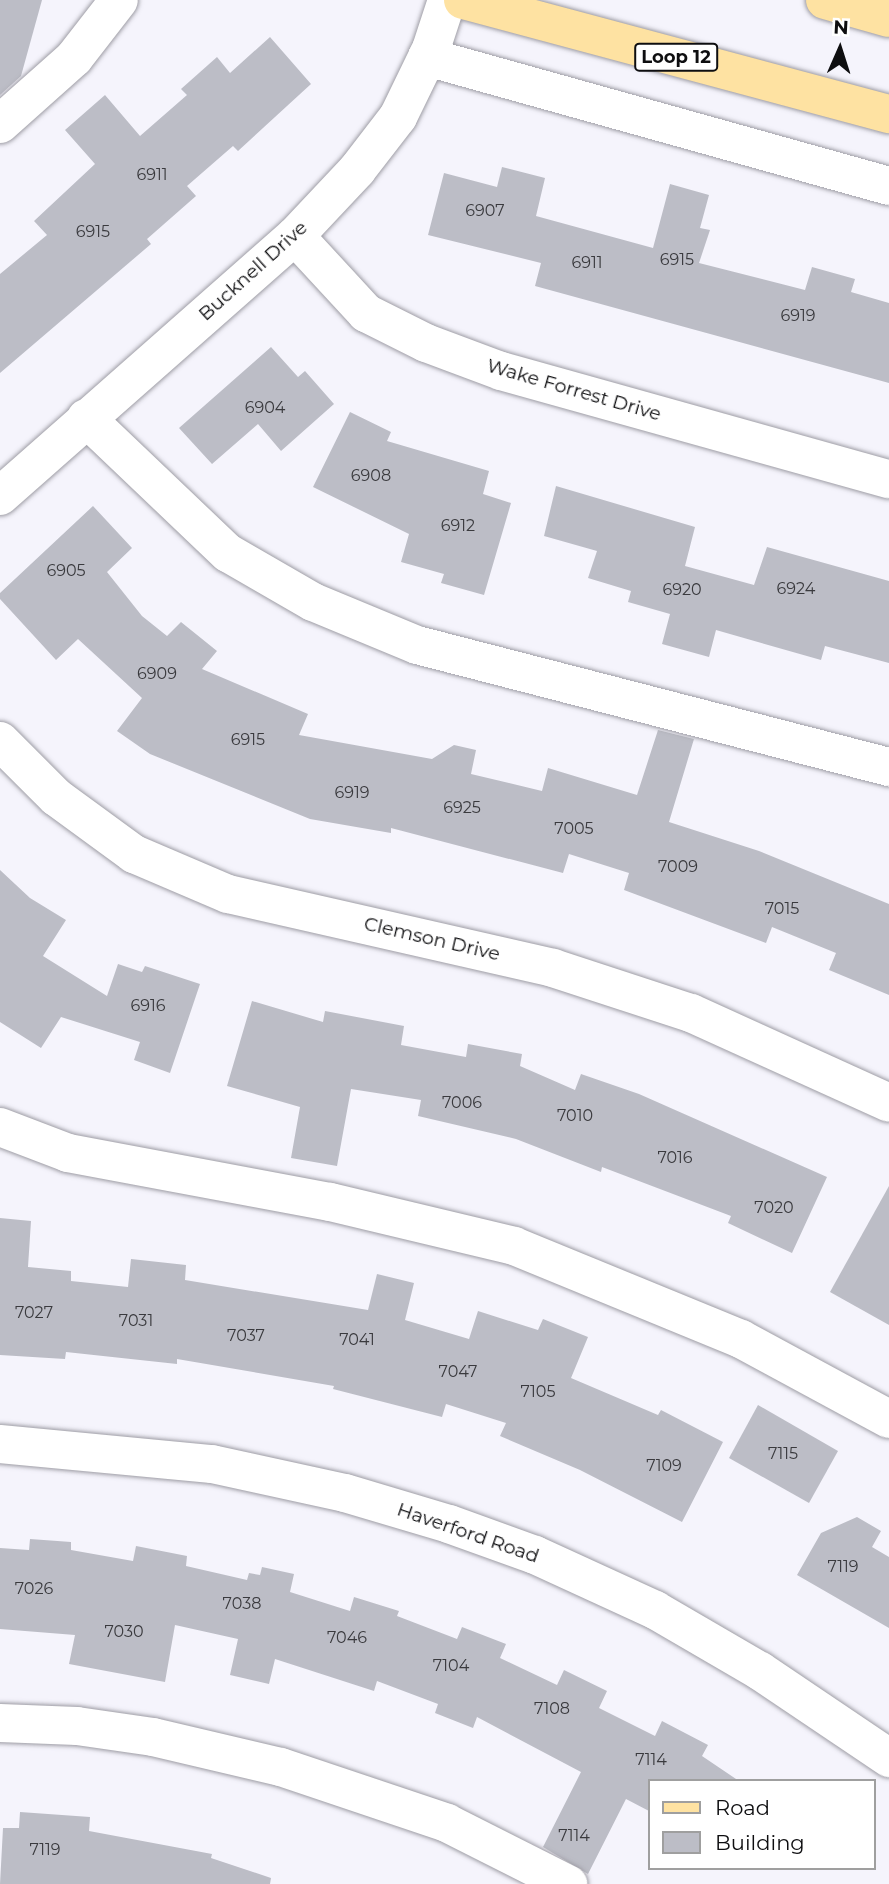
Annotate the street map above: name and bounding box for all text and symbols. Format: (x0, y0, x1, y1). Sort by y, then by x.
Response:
north arrow (805, 14, 875, 84)
text: N (833, 16, 849, 39)
road number: Loop 12 (634, 42, 718, 72)
house number: 6911 (136, 165, 168, 185)
house number: 6907 (465, 201, 505, 221)
street label: Bucknell Drive (194, 216, 312, 326)
house number: 6915 (76, 222, 110, 242)
house number: 6915 (660, 250, 694, 270)
house number: 6911 (571, 253, 603, 273)
house number: 6919 (780, 306, 816, 326)
street label: Wake Forrest Drive (484, 354, 664, 426)
house number: 6904 (245, 398, 285, 418)
house number: 6908 (351, 466, 391, 486)
house number: 6912 (441, 516, 475, 536)
house number: 6905 (46, 561, 86, 581)
house number: 6924 (777, 579, 815, 599)
house number: 6920 (662, 580, 702, 600)
house number: 6909 (137, 664, 177, 684)
house number: 6915 (231, 730, 265, 750)
house number: 6919 (334, 783, 370, 803)
house number: 6925 (443, 798, 481, 818)
house number: 7005 (554, 819, 594, 839)
house number: 7009 (658, 857, 698, 877)
house number: 7015 (765, 899, 799, 919)
street label: Clemson Drive (362, 912, 502, 966)
house number: 6916 (130, 996, 166, 1016)
house number: 7006 (442, 1093, 482, 1113)
house number: 7010 (557, 1106, 593, 1126)
house number: 7016 (657, 1148, 693, 1168)
house number: 7020 (754, 1198, 794, 1218)
house number: 7027 (15, 1303, 53, 1323)
house number: 7031 (119, 1311, 153, 1331)
house number: 7037 (227, 1326, 265, 1346)
house number: 7041 (339, 1330, 375, 1350)
house number: 7047 (439, 1362, 477, 1382)
house number: 7105 (520, 1382, 556, 1402)
house number: 7115 (768, 1444, 798, 1464)
house number: 7109 (646, 1456, 682, 1476)
street label: Haverford Road (394, 1498, 542, 1568)
house number: 7119 (828, 1557, 858, 1577)
house number: 7026 (15, 1579, 53, 1599)
house number: 7038 (223, 1594, 261, 1614)
house number: 7030 (104, 1622, 144, 1642)
house number: 7046 (327, 1628, 367, 1648)
house number: 7104 (433, 1656, 469, 1676)
house number: 7108 (534, 1699, 570, 1719)
house number: 7114 (635, 1750, 667, 1770)
legend (648, 1779, 875, 1870)
text: Road (715, 1795, 770, 1820)
house number: 7114 (558, 1826, 590, 1846)
text: Building (715, 1830, 805, 1855)
house number: 7119 (30, 1840, 60, 1860)

